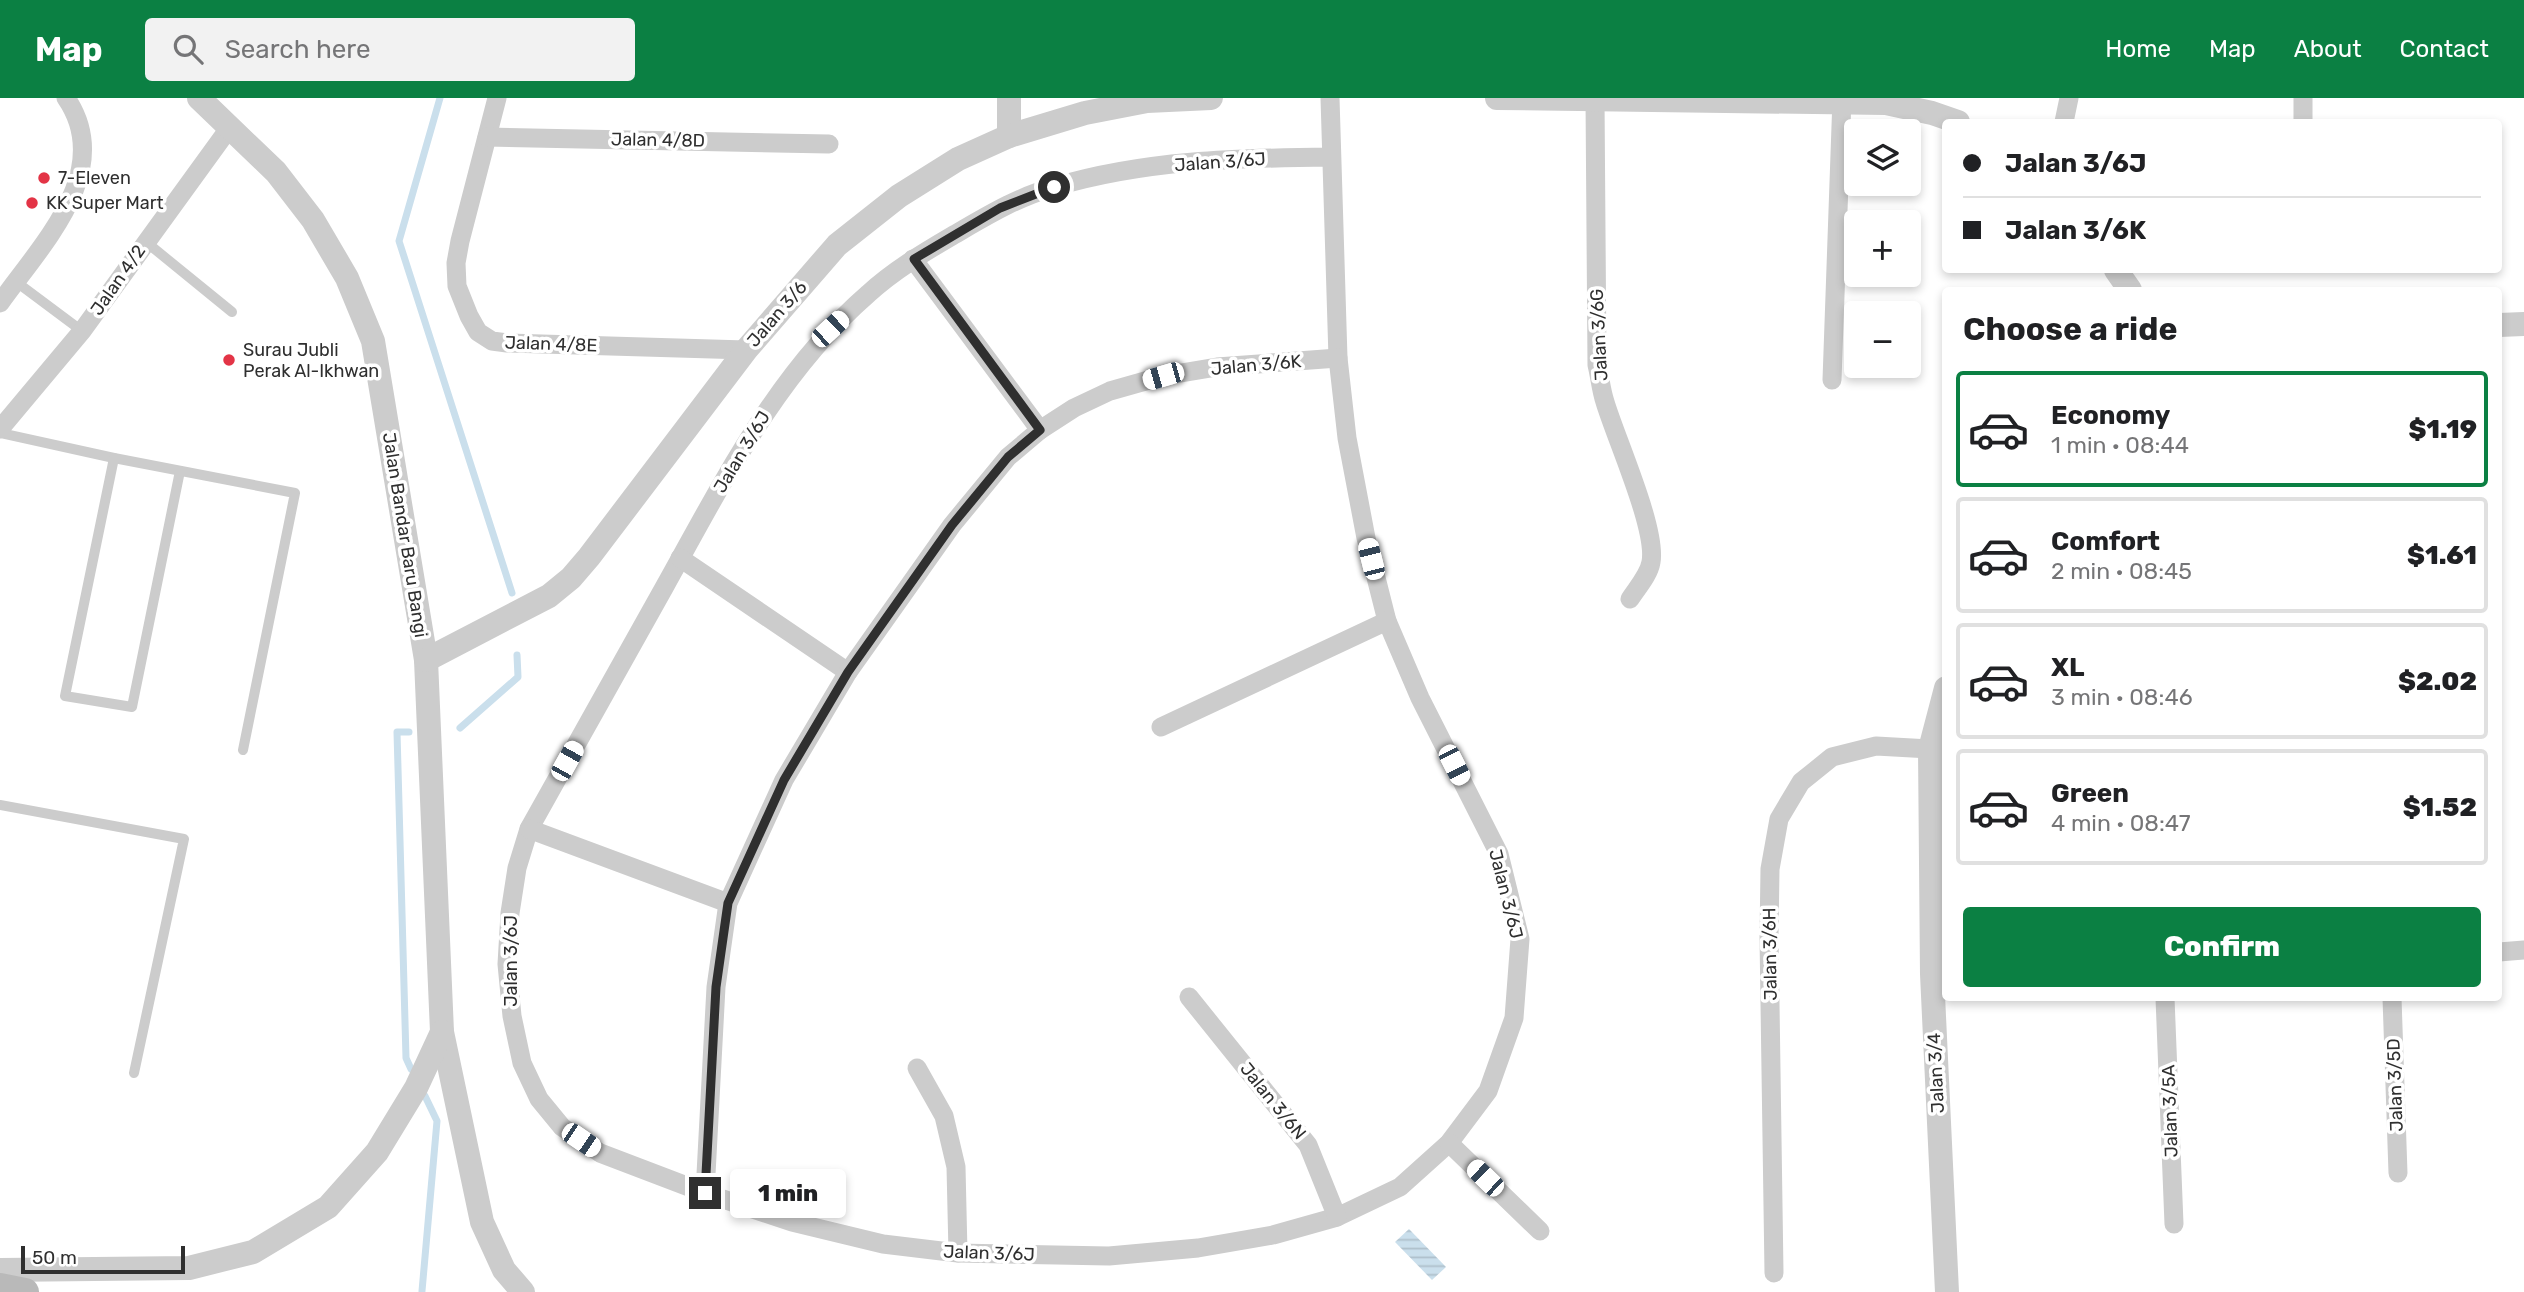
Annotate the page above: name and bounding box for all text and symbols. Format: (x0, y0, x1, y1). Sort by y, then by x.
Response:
search box (145, 18, 635, 81)
text: Map (35, 30, 103, 69)
icon: search (169, 30, 207, 68)
text: Search here (225, 34, 370, 65)
text: Home (2105, 35, 2171, 63)
text: Map (2209, 35, 2256, 63)
text: About (2294, 35, 2362, 63)
text: Contact (2400, 35, 2489, 63)
map controls (1844, 119, 1921, 378)
button: layers (1844, 119, 1921, 196)
street label: Jalan 4/8D (611, 128, 705, 152)
street label: Jalan 3/6J (1174, 148, 1266, 176)
text: Jalan 3/6J (2005, 148, 2146, 179)
place label: 7-Eleven (58, 167, 131, 189)
marker: 7-Eleven (36, 170, 52, 186)
route start (1038, 171, 1070, 203)
place label: KK Super Mart (46, 192, 164, 214)
marker: KK Super Mart (24, 195, 40, 211)
button: + (1844, 210, 1921, 287)
text: Jalan 3/6K (2005, 215, 2146, 246)
street label: Jalan 4/2 (86, 240, 150, 320)
street label: Jalan 3/6 (742, 276, 812, 351)
street label: Jalan 3/6G (1586, 288, 1612, 382)
button: − (1844, 301, 1921, 378)
car (808, 307, 853, 351)
text: Choose a ride (1963, 310, 2177, 348)
street label: Jalan 4/8E (504, 331, 598, 357)
place label: Surau Jubli Perak Al-Ikhwan (243, 339, 379, 382)
street label: Jalan 3/6K (1210, 350, 1302, 380)
marker: Surau Jubli Perak Al-Ikhwan (221, 352, 237, 368)
car (1140, 360, 1187, 392)
icon: car (1967, 398, 2030, 461)
text: Economy (2051, 400, 2170, 431)
street label: Jalan 3/6J (709, 407, 775, 497)
text: $1.19 (2408, 414, 2477, 445)
street label: Jalan Bandar Baru Bangi (378, 431, 432, 639)
text: 1 min · 08:44 (2051, 431, 2189, 459)
icon: car (1967, 524, 2030, 587)
text: Comfort (2051, 526, 2160, 557)
car (1356, 536, 1387, 582)
text: $1.61 (2407, 540, 2477, 571)
text: 2 min · 08:45 (2051, 557, 2192, 585)
icon: car (1967, 650, 2030, 713)
text: XL (2051, 652, 2084, 683)
text: $2.02 (2398, 666, 2477, 697)
text: 3 min · 08:46 (2051, 683, 2193, 711)
car (548, 738, 587, 784)
car (1436, 742, 1473, 788)
icon: car (1967, 776, 2030, 839)
text: Green (2051, 778, 2129, 809)
text: $1.52 (2403, 792, 2477, 823)
text: 4 min · 08:47 (2051, 809, 2191, 837)
street label: Jalan 3/6J (1484, 847, 1528, 941)
street label: Jalan 3/6H (1758, 907, 1782, 1001)
button: Confirm (1963, 907, 2481, 987)
street label: Jalan 3/6J (500, 915, 522, 1007)
street label: Jalan 3/4 (1923, 1032, 1949, 1114)
street label: Jalan 3/5D (2382, 1038, 2408, 1132)
street label: Jalan 3/6N (1235, 1058, 1311, 1144)
street label: Jalan 3/5A (2157, 1064, 2183, 1158)
car (558, 1120, 605, 1160)
car (1463, 1156, 1508, 1200)
callout: 1 min (730, 1168, 845, 1218)
route end (689, 1177, 721, 1209)
text: 1 min (758, 1179, 818, 1207)
street label: Jalan 3/6J (943, 1240, 1035, 1266)
scale bar (21, 1243, 186, 1275)
text: 50 m (32, 1246, 77, 1269)

